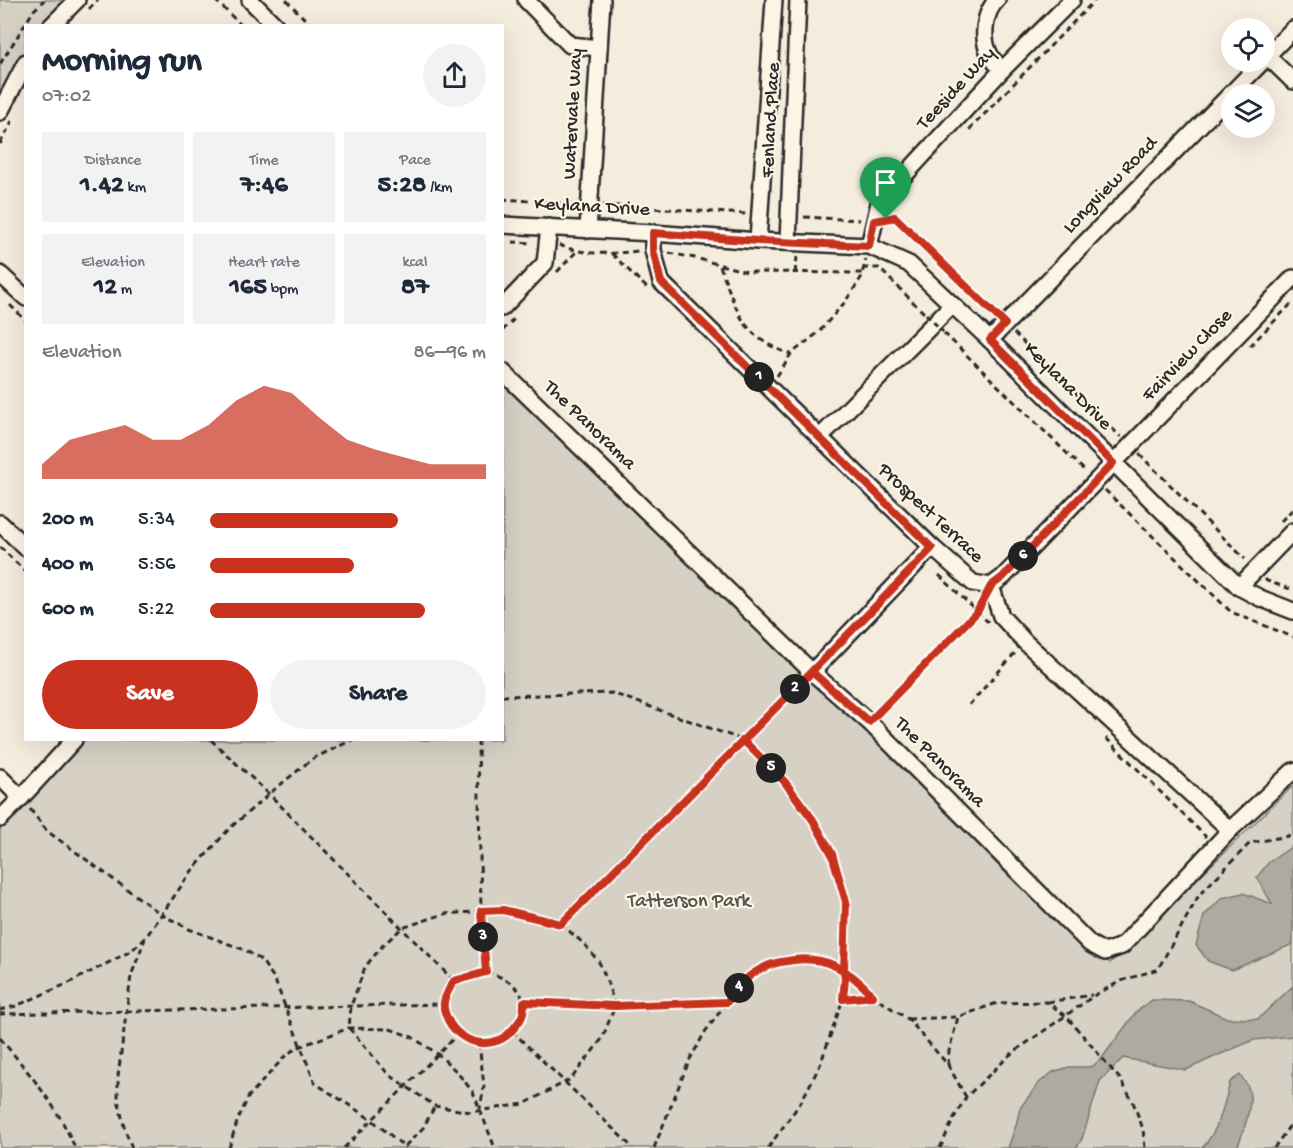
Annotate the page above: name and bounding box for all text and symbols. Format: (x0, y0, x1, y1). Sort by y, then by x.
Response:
map controls (1221, 18, 1275, 138)
button: locate (1221, 18, 1275, 72)
street label: Teeside Way (912, 43, 1001, 136)
text: Morning run (42, 44, 202, 82)
button: share (423, 44, 486, 107)
street label: Watervale Way (559, 48, 589, 180)
street label: Fenland Place (757, 61, 787, 179)
button: layers (1221, 84, 1275, 138)
text: 07:02 (42, 86, 91, 109)
street label: Longview Road (1059, 131, 1165, 239)
text: Distance (85, 152, 141, 171)
text: Time (249, 152, 279, 171)
text: Pace (399, 152, 431, 171)
pin (860, 157, 911, 219)
icon: arrive (869, 166, 902, 199)
text: 1.42 (80, 171, 124, 202)
text: 7:46 (240, 171, 288, 202)
text: 5:28 (378, 171, 426, 202)
text: km (124, 179, 146, 198)
text: /km (426, 179, 452, 198)
street label: Keylana Drive (534, 193, 651, 223)
text: Elevation (81, 254, 145, 273)
text: Heart rate (228, 254, 300, 273)
text: kcal (403, 254, 427, 273)
text: 12 (94, 273, 117, 304)
text: 165 (230, 273, 267, 304)
text: 87 (401, 273, 429, 304)
text: m (117, 281, 132, 300)
text: bpm (267, 281, 298, 300)
street label: Fairview Close (1137, 304, 1238, 408)
street label: Keylana Drive (1018, 338, 1116, 436)
text: Elevation (42, 342, 122, 365)
text: 86–96 m (414, 342, 486, 365)
pin: 1 (744, 362, 774, 392)
text: 1 (756, 367, 762, 386)
street label: The Panorama (537, 376, 640, 476)
street label: Prospect Terrace (872, 458, 988, 569)
text: 200 m (42, 509, 93, 532)
text: 5:34 (138, 509, 175, 532)
pin: 6 (1008, 541, 1038, 571)
text: 6 (1019, 546, 1027, 565)
text: 400 m (42, 554, 93, 577)
text: 5:56 (138, 554, 175, 577)
text: 600 m (42, 599, 94, 622)
text: 5:22 (138, 599, 174, 622)
button: Save (42, 660, 258, 729)
button: Share (270, 660, 486, 729)
pin: 2 (780, 674, 810, 704)
text: 2 (791, 679, 799, 698)
street label: The Panorama (888, 712, 990, 814)
pin: 5 (756, 753, 786, 783)
text: 5 (767, 758, 775, 777)
park label: Tatterson Park (627, 891, 752, 914)
pin: 3 (468, 922, 498, 952)
text: 3 (479, 927, 487, 946)
pin: 4 (724, 973, 754, 1003)
text: 4 (735, 978, 743, 997)

